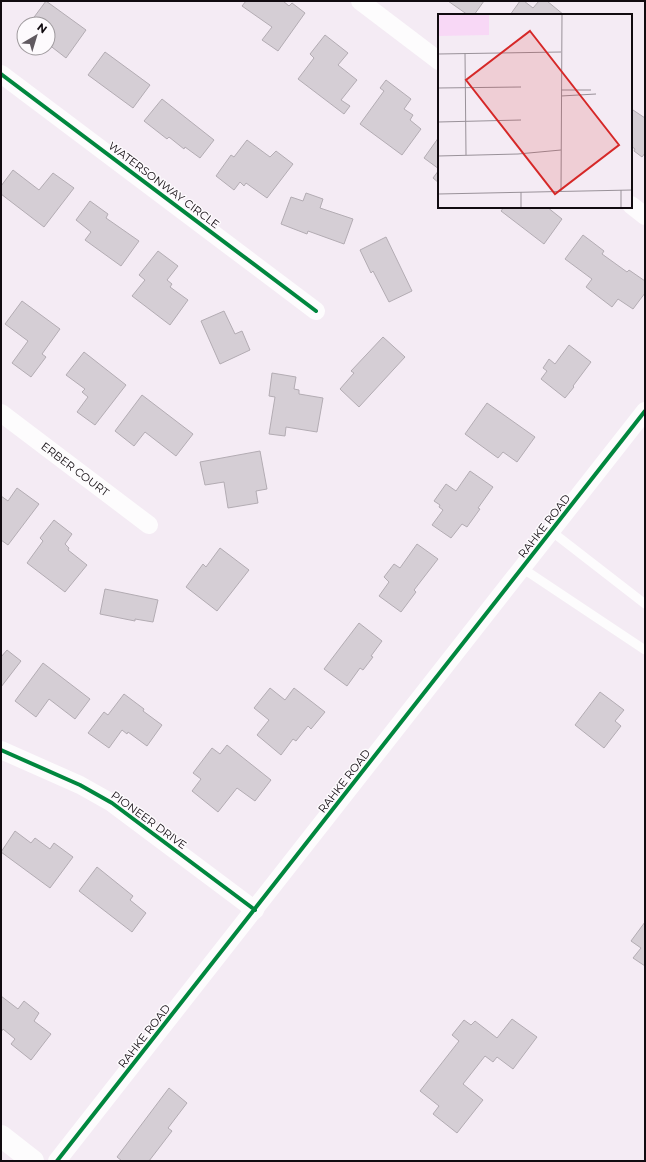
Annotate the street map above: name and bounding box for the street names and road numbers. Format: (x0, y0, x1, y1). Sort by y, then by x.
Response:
street label: WATERSONWAY CIRCLE (106, 139, 222, 231)
street label: ERBER COURT (38, 439, 112, 500)
street label: RAHKE ROAD (515, 491, 573, 561)
street label: RAHKE ROAD (315, 746, 373, 816)
street label: PIONEER DRIVE (109, 788, 189, 852)
street label: RAHKE ROAD (115, 1001, 173, 1071)

